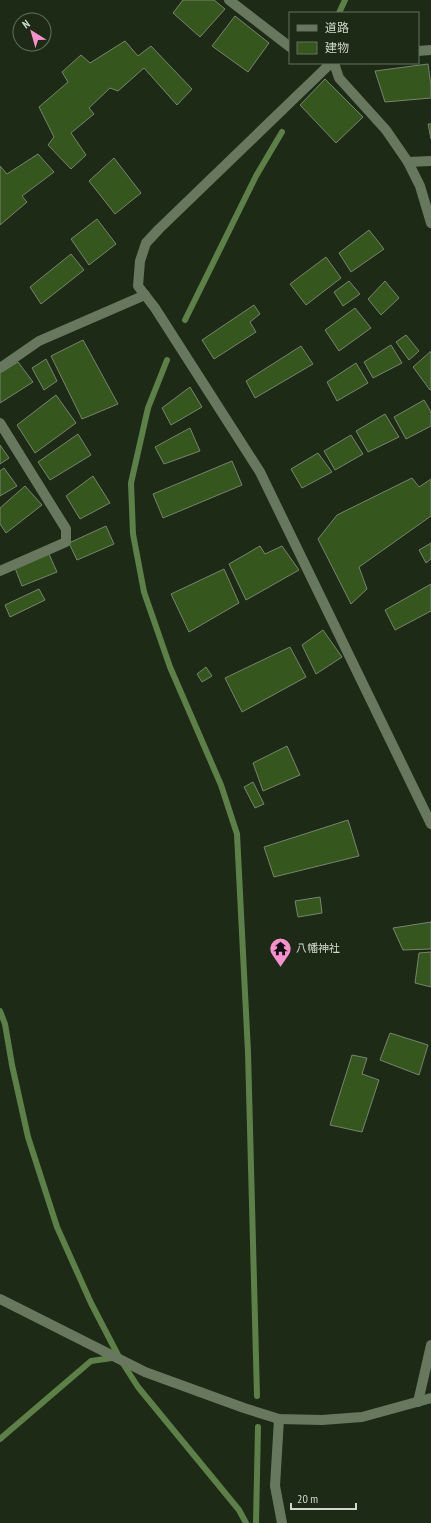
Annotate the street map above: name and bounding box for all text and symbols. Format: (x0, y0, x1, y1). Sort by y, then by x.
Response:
north arrow (12, 12, 52, 52)
legend (289, 12, 419, 64)
text: N (19, 17, 33, 31)
text: 道路 (325, 20, 349, 35)
text: 建物 (325, 40, 349, 55)
temple icon: 八幡神社 (267, 935, 293, 968)
place label: 八幡神社 (296, 941, 340, 955)
scale bar (291, 1485, 356, 1511)
text: 20 m (297, 1491, 318, 1506)

